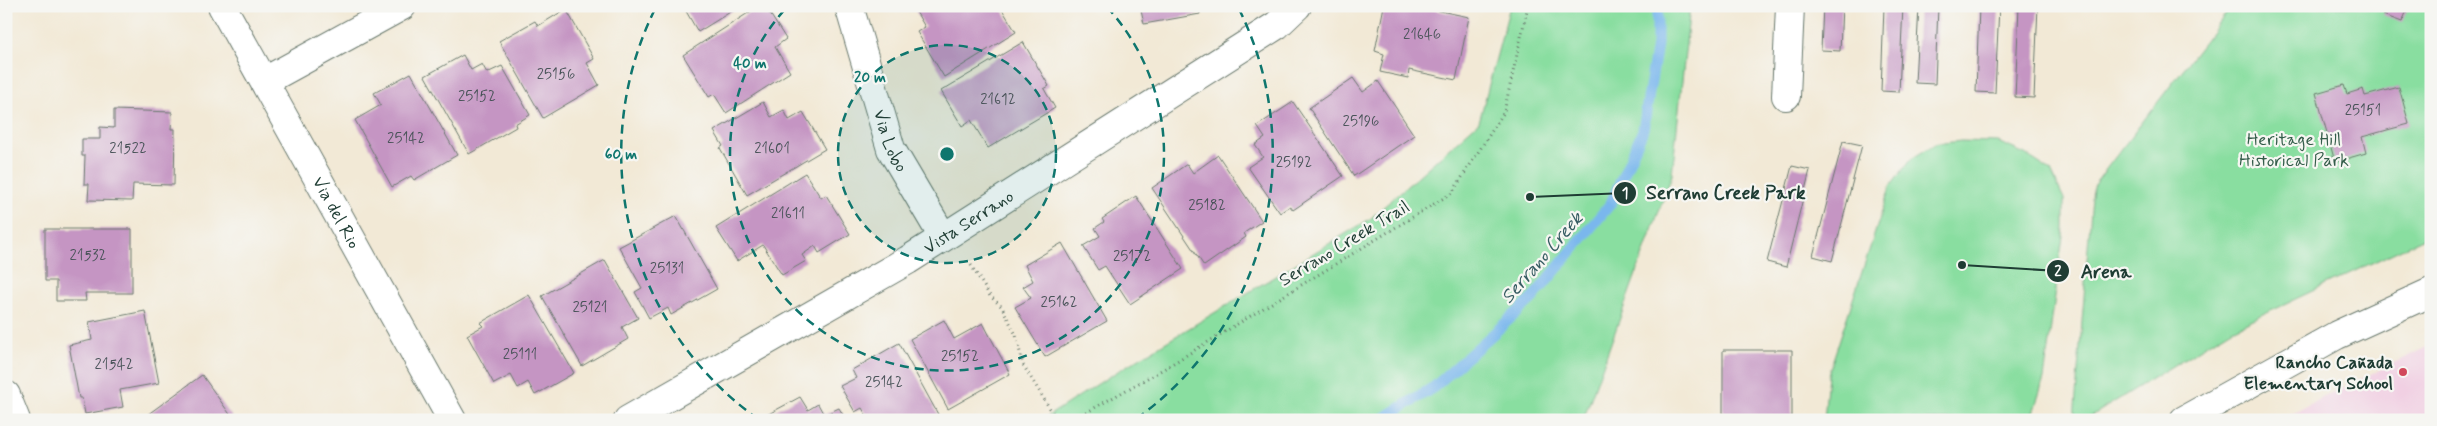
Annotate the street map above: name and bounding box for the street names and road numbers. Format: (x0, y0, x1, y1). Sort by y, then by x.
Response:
street label: Via Lobo (867, 107, 913, 177)
street label: Via del Rio (306, 172, 365, 253)
street label: Vista Serrano (919, 185, 1019, 260)
street label: Serrano Creek Trail (1275, 195, 1414, 292)

